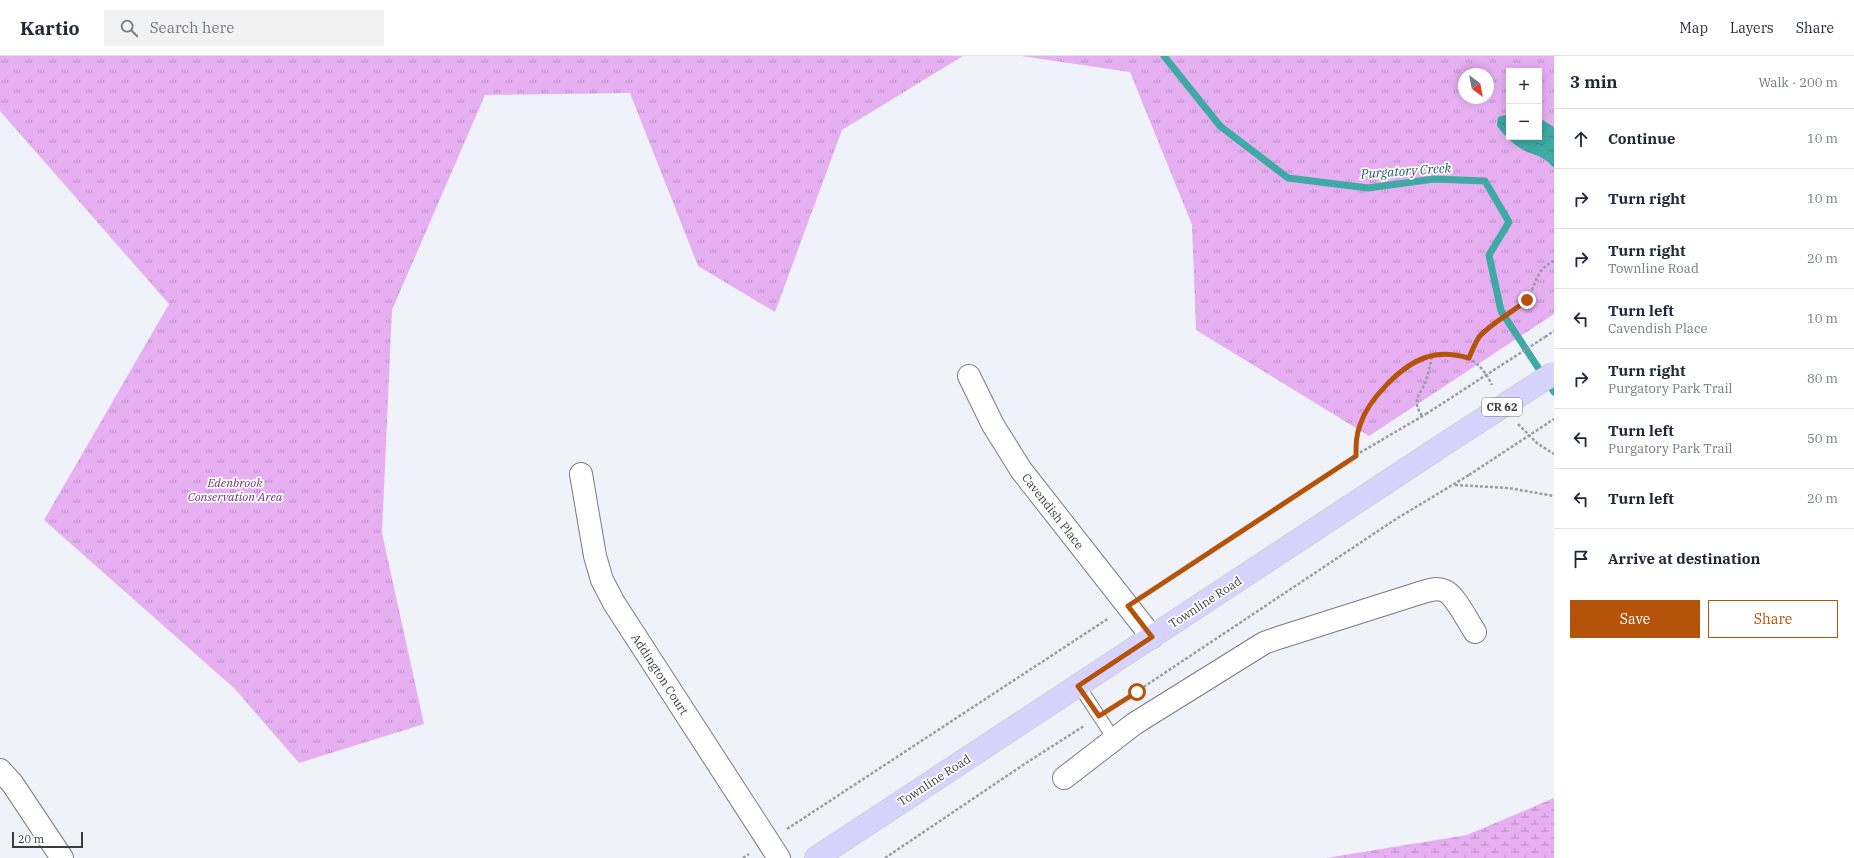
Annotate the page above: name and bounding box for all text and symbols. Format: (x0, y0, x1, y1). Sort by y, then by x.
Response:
search box (104, 10, 384, 46)
text: Kartio (20, 16, 80, 40)
icon: search (118, 17, 140, 39)
text: Search here (150, 18, 234, 37)
text: Map (1680, 19, 1708, 37)
text: Layers (1730, 19, 1774, 37)
text: Share (1796, 19, 1834, 37)
north arrow (1458, 68, 1494, 104)
map controls (1506, 68, 1542, 140)
button: + (1506, 68, 1542, 104)
text: 3 min (1570, 71, 1618, 93)
text: Walk · 200 m (1759, 74, 1838, 91)
button: − (1506, 104, 1542, 140)
icon: ahead (1570, 128, 1592, 150)
text: Continue (1608, 129, 1675, 148)
text: 10 m (1807, 130, 1838, 147)
water label: Purgatory Creek (1359, 159, 1452, 183)
icon: right (1570, 188, 1592, 210)
text: Turn right (1608, 189, 1686, 208)
text: 10 m (1807, 190, 1838, 207)
text: Turn right (1608, 241, 1686, 260)
icon: right (1570, 248, 1592, 270)
text: 20 m (1807, 250, 1838, 267)
text: Townline Road (1608, 260, 1699, 277)
route end (1518, 291, 1536, 309)
text: Turn left (1608, 301, 1674, 320)
icon: left (1570, 308, 1592, 330)
text: 10 m (1807, 310, 1838, 327)
text: Cavendish Place (1608, 320, 1707, 337)
text: Turn right (1608, 361, 1686, 380)
icon: right (1570, 368, 1592, 390)
text: 80 m (1807, 370, 1838, 387)
text: Purgatory Park Trail (1608, 380, 1733, 397)
road number: CR 62 (1482, 398, 1522, 416)
text: Turn left (1608, 421, 1674, 440)
icon: left (1570, 428, 1592, 450)
text: 50 m (1807, 430, 1838, 447)
text: Purgatory Park Trail (1608, 440, 1733, 457)
street label: Cavendish Place (1019, 470, 1087, 552)
park label: Edenbrook Conservation Area (188, 475, 283, 504)
icon: left (1570, 488, 1592, 510)
text: Turn left (1608, 489, 1674, 508)
text: 20 m (1807, 490, 1838, 507)
icon: arrive (1570, 548, 1592, 570)
text: Arrive at destination (1608, 549, 1760, 568)
street label: Townline Road (1166, 573, 1244, 631)
button: Save (1570, 600, 1700, 638)
button: Share (1708, 600, 1838, 638)
street label: Addington Court (628, 631, 692, 717)
route start (1128, 683, 1146, 701)
street label: Townline Road (895, 751, 973, 809)
scale bar (12, 830, 83, 849)
text: 20 m (18, 832, 44, 846)

